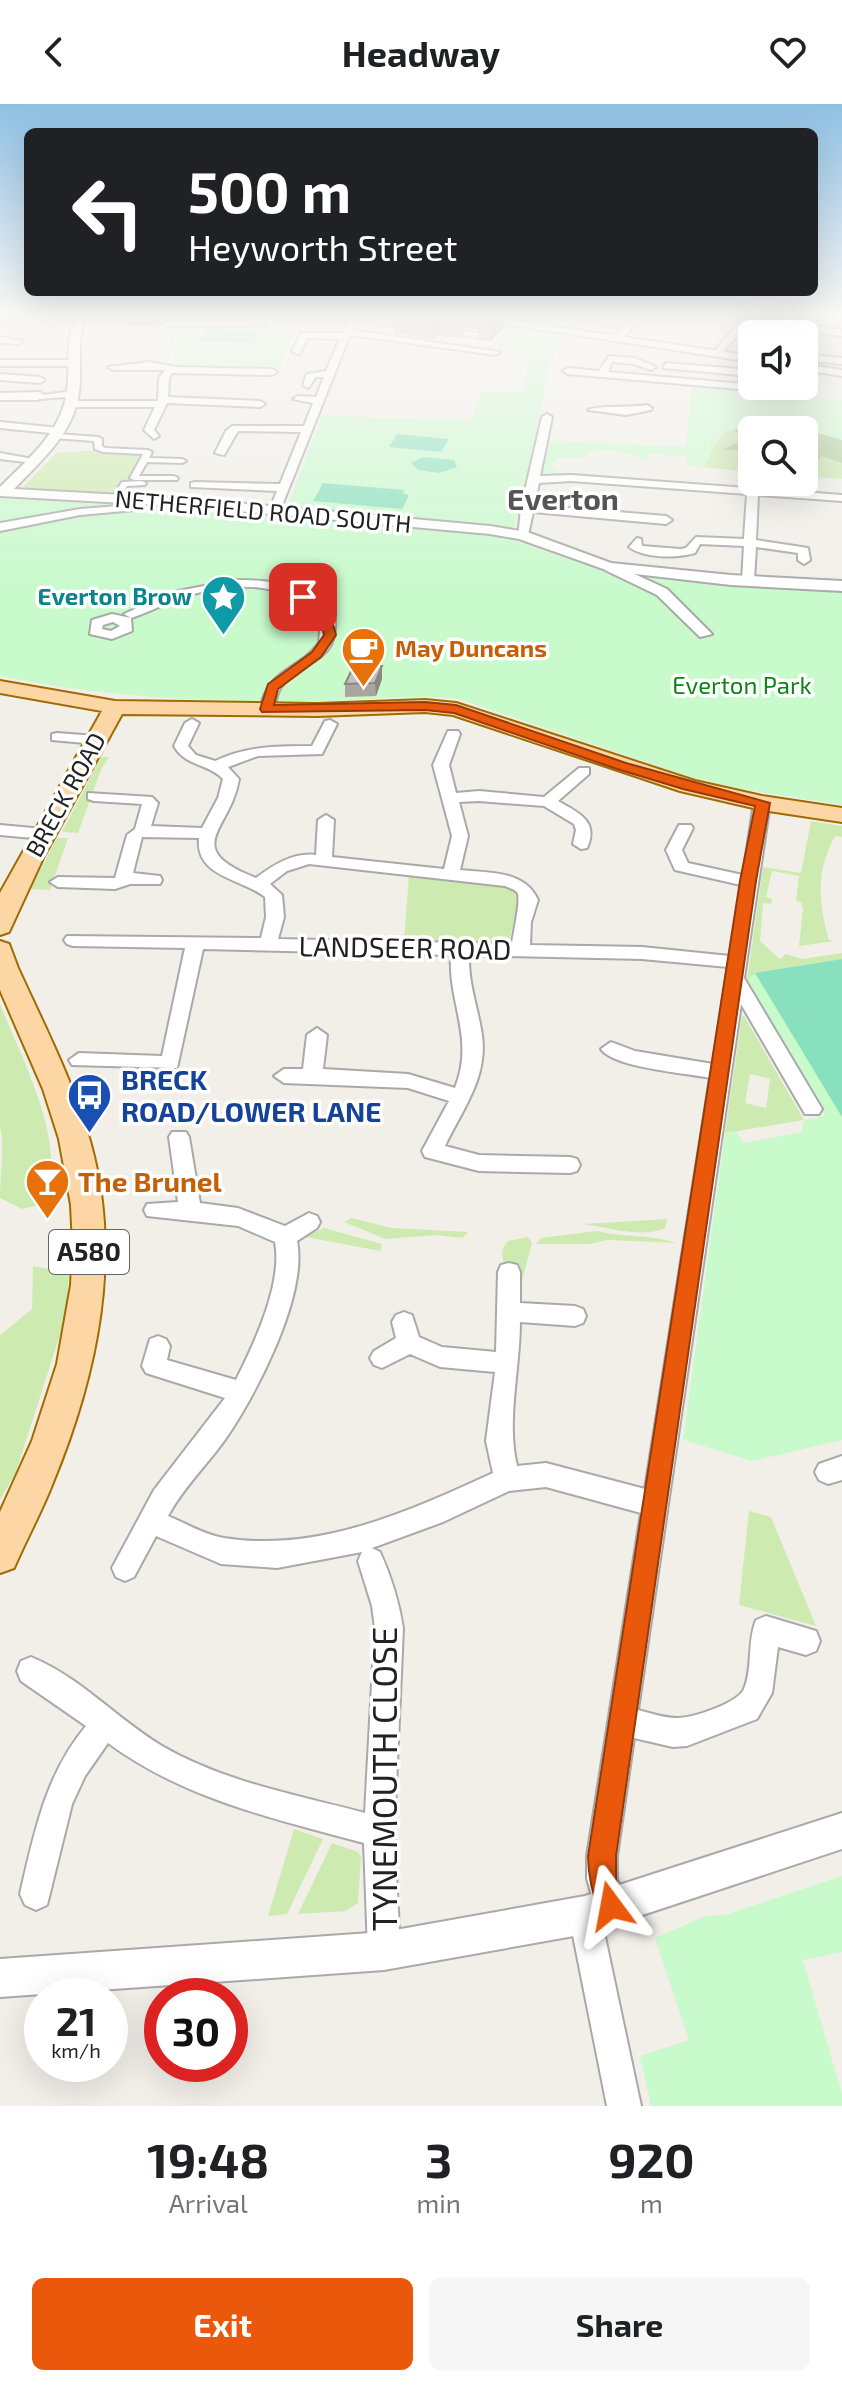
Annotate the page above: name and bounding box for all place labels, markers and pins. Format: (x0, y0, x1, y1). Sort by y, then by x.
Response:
pin (269, 563, 337, 631)
place icon: Everton Brow (199, 573, 247, 636)
place label: Everton Brow (38, 581, 193, 610)
cafe icon: May Duncans (340, 625, 388, 688)
place label: May Duncans (395, 633, 547, 662)
place label: BRECK ROAD/LOWER LANE (121, 1062, 381, 1128)
bus stop icon: BRECK ROAD/LOWER LANE (66, 1072, 114, 1135)
bar icon: The Brunel (23, 1158, 71, 1221)
place label: The Brunel (78, 1164, 223, 1198)

